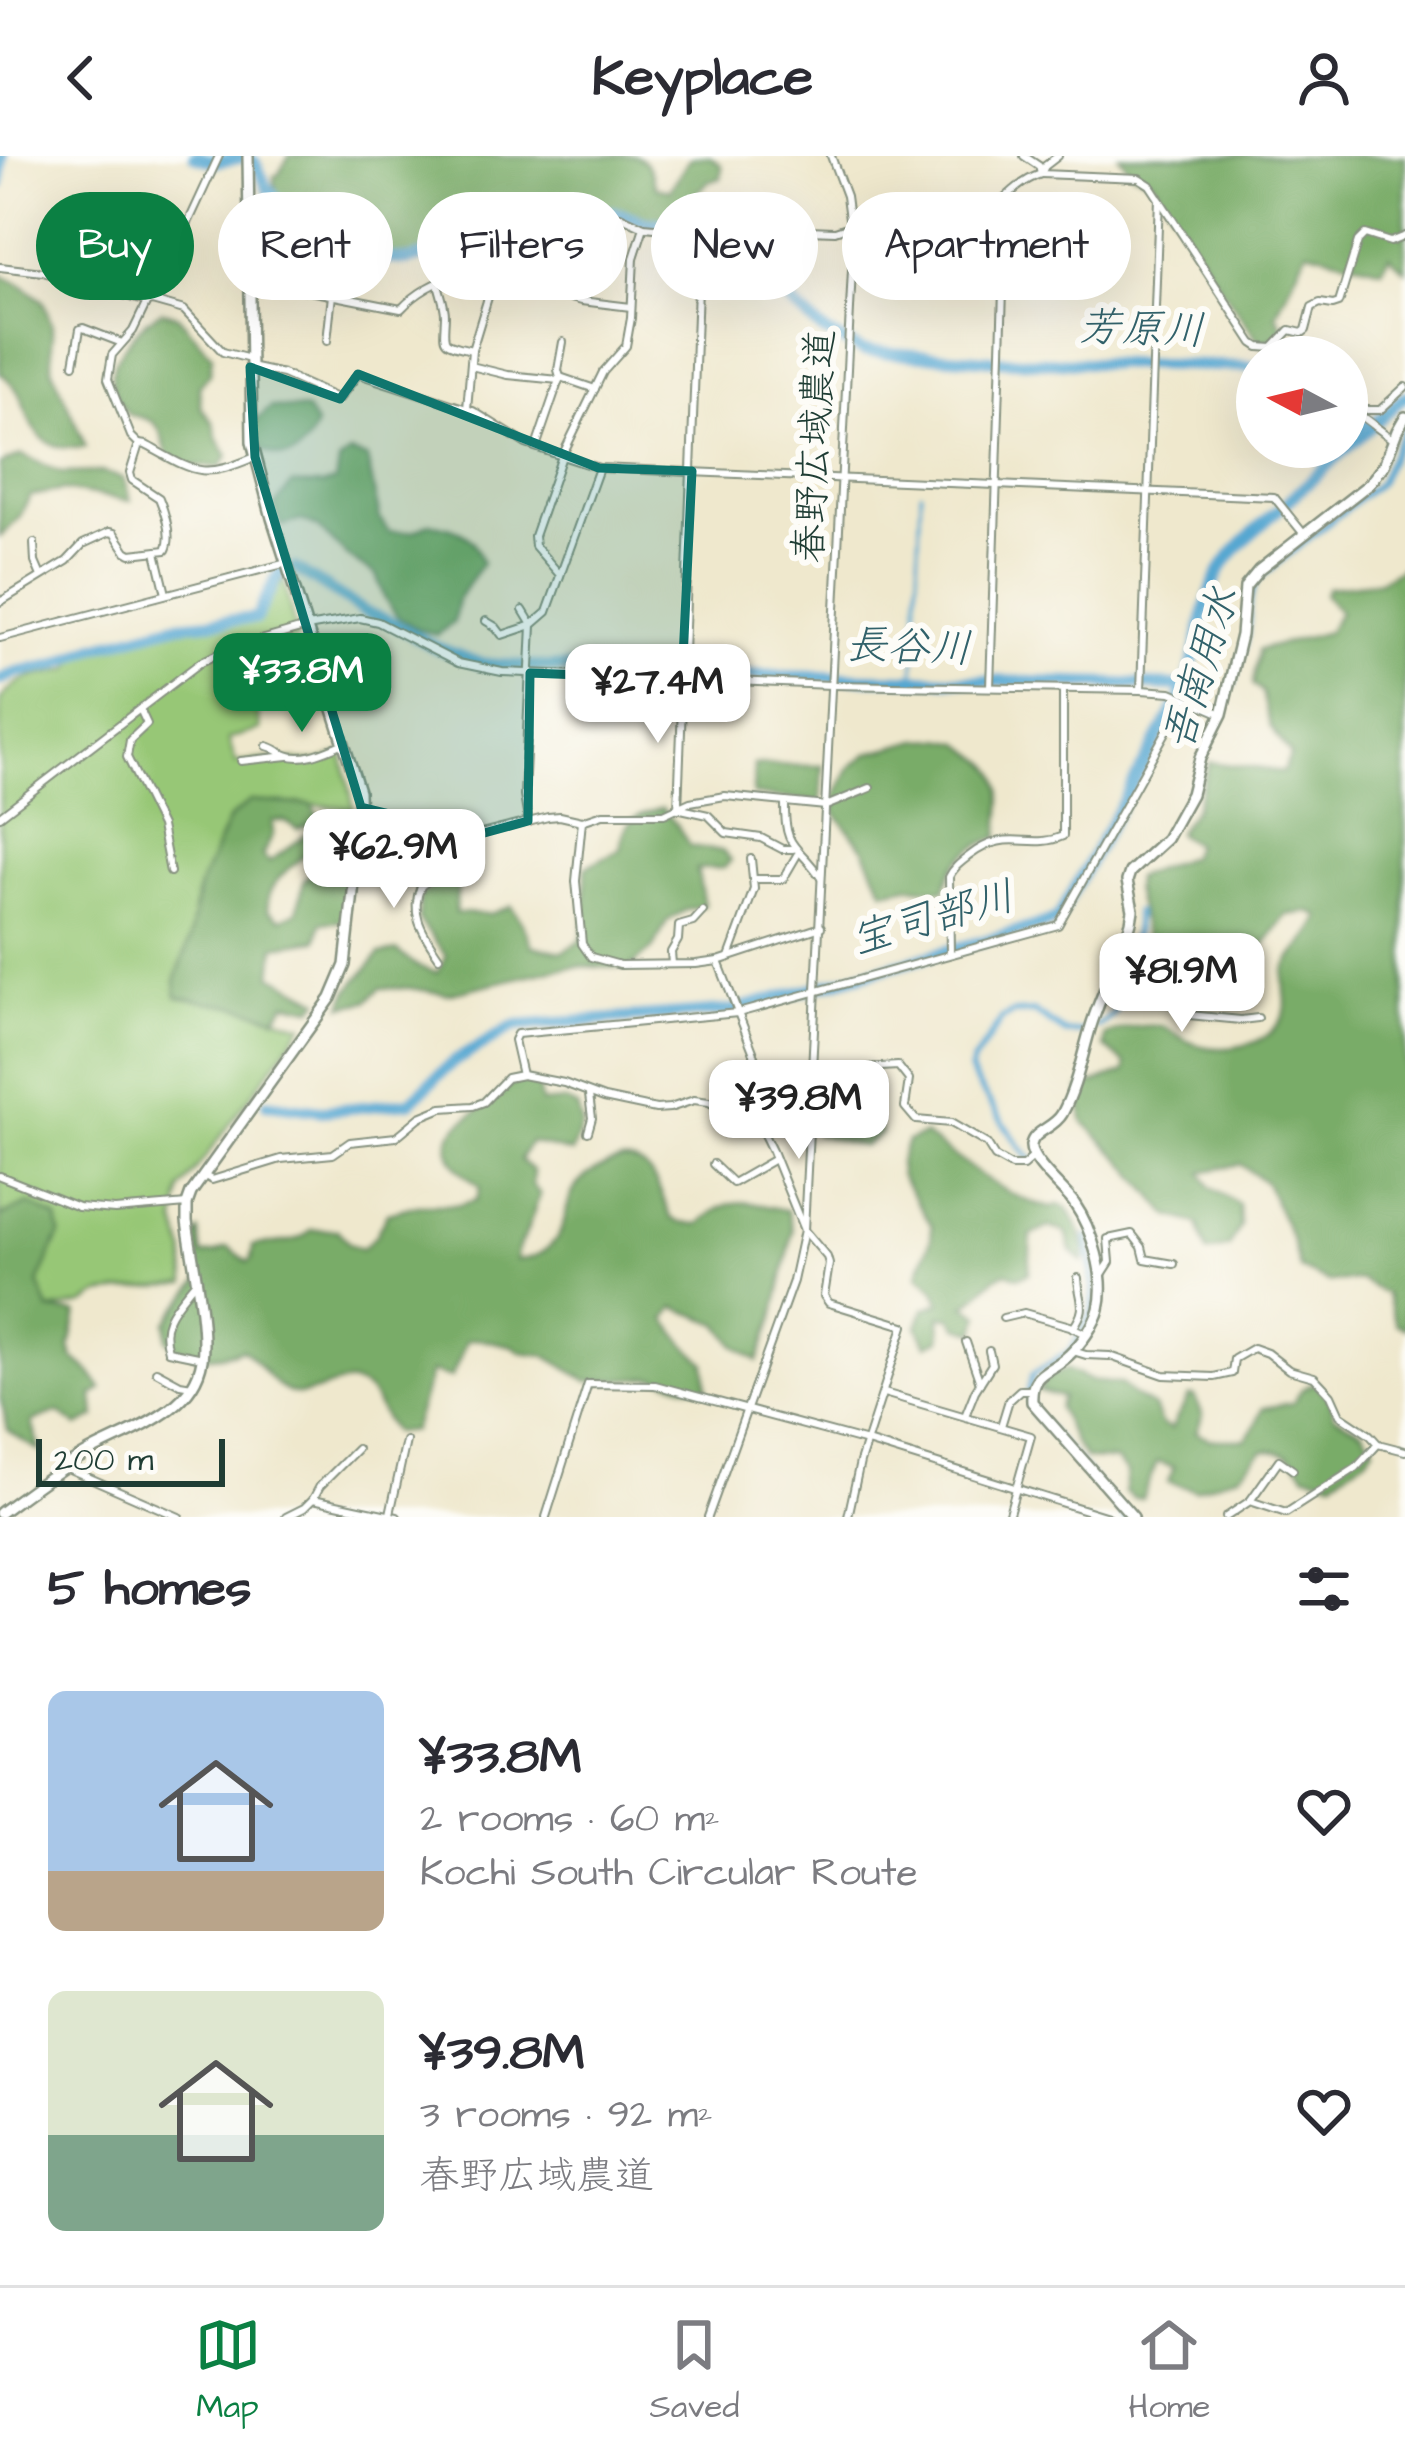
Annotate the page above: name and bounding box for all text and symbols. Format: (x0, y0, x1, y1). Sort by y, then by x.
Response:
text: Keyplace (592, 41, 813, 116)
icon: back (48, 45, 114, 111)
icon: person (1291, 45, 1357, 111)
chip: Buy (36, 192, 194, 300)
chip: Rent (218, 192, 393, 300)
chip: Filters (417, 192, 627, 300)
chip: New (651, 192, 818, 300)
chip: Apartment (842, 192, 1131, 300)
water label: 芳原川 (1078, 299, 1206, 361)
street label: 春野広域農道 (783, 328, 849, 564)
north arrow (1236, 336, 1368, 468)
map controls (1236, 336, 1368, 468)
water label: 吾南用水 (1150, 580, 1254, 758)
water label: 長谷川 (845, 617, 973, 679)
pin: ¥33.8M (204, 633, 400, 735)
pin: ¥27.4M (560, 644, 756, 746)
text: ¥33.8M (240, 645, 364, 699)
text: ¥27.4M (592, 656, 724, 710)
pin: ¥62.9M (296, 809, 492, 911)
text: ¥62.9M (330, 821, 458, 875)
water label: 宝司部川 (844, 868, 1022, 970)
pin: ¥81.9M (1084, 933, 1280, 1035)
text: ¥81.9M (1126, 945, 1238, 999)
pin: ¥39.8M (701, 1060, 897, 1162)
text: ¥39.8M (736, 1072, 862, 1126)
scale bar (36, 1433, 225, 1486)
text: 200 m (54, 1437, 153, 1483)
text: 5 homes (48, 1554, 251, 1625)
icon: filters (1291, 1556, 1357, 1622)
text: ¥33.8M (420, 1722, 582, 1793)
icon: home (144, 1739, 288, 1883)
icon: heart (1291, 1778, 1357, 1844)
text: 2 rooms · 60 m² (420, 1793, 720, 1847)
text: Kochi South Circular Route (420, 1847, 918, 1901)
text: ¥39.8M (420, 2018, 585, 2089)
icon: home (144, 2039, 288, 2183)
icon: heart (1291, 2078, 1357, 2144)
text: 3 rooms · 92 m² (420, 2089, 713, 2143)
text: 春野広域農道 (420, 2150, 654, 2204)
tab: Map (195, 2312, 261, 2430)
tab: Saved (650, 2312, 739, 2430)
tab: Home (1128, 2312, 1210, 2430)

